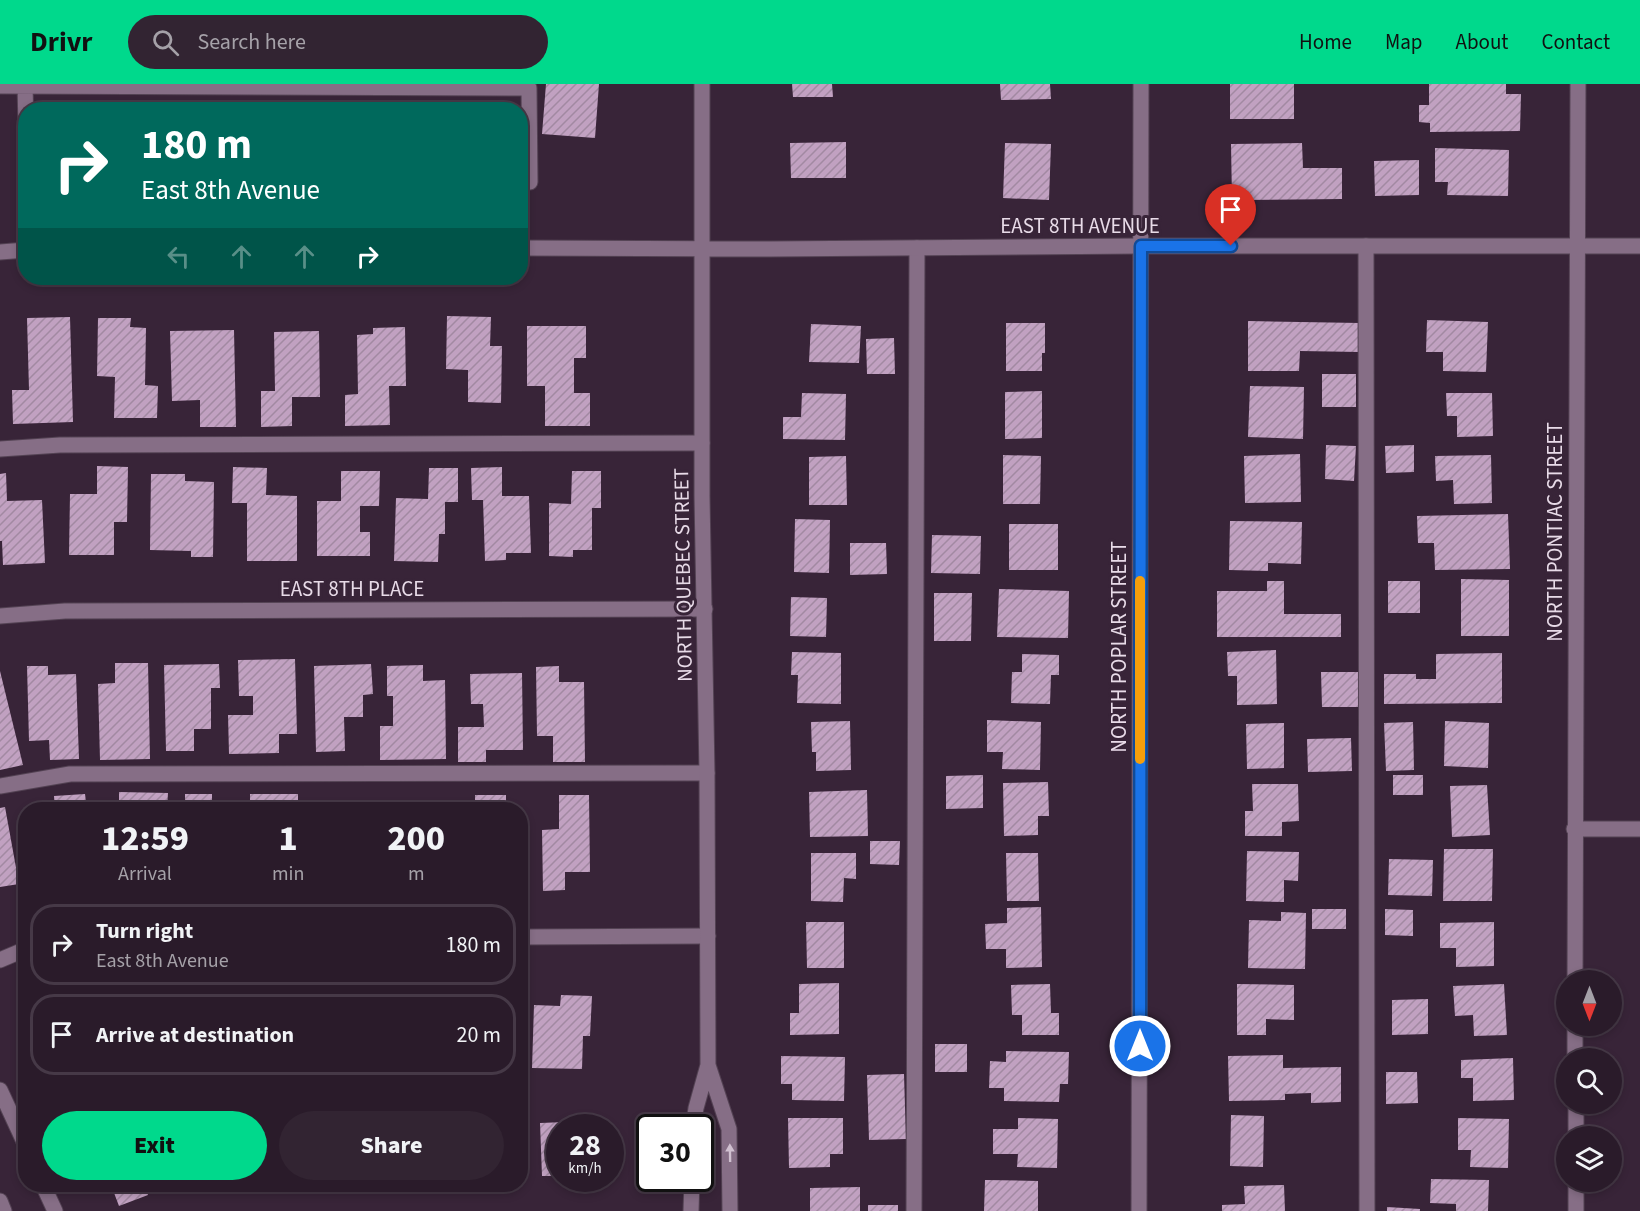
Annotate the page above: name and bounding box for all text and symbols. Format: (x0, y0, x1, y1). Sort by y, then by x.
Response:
search box (128, 15, 548, 69)
text: Drivr (30, 22, 92, 62)
icon: search (149, 26, 182, 59)
text: Search here (197, 26, 306, 58)
text: Home (1299, 27, 1352, 57)
text: Map (1385, 27, 1423, 57)
text: About (1456, 27, 1508, 57)
text: Contact (1541, 27, 1610, 57)
text: 180 m (141, 115, 252, 175)
icon: right (42, 126, 120, 204)
text: East 8th Avenue (141, 171, 320, 210)
pin (1205, 184, 1256, 246)
icon: arrive (1214, 193, 1247, 226)
street label: EAST 8TH AVENUE (1000, 211, 1160, 241)
icon: left (162, 240, 195, 273)
icon: ahead (225, 240, 258, 273)
icon: ahead (288, 240, 321, 273)
icon: right (351, 240, 384, 273)
street label: NORTH PONTIAC STREET (1540, 422, 1570, 642)
street label: NORTH QUEBEC STREET (666, 468, 700, 682)
street label: NORTH POPLAR STREET (1104, 541, 1134, 753)
street label: EAST 8TH PLACE (280, 574, 424, 604)
text: 12:59 (101, 813, 189, 864)
text: 1 (279, 813, 298, 864)
text: 200 (387, 813, 445, 864)
text: Arrival (118, 860, 172, 888)
text: min (272, 860, 304, 888)
text: m (408, 860, 424, 888)
text: Turn right (96, 915, 193, 947)
icon: right (45, 928, 78, 961)
text: 180 m (446, 929, 501, 961)
text: East 8th Avenue (96, 947, 229, 975)
north arrow (1556, 970, 1622, 1036)
map controls (1556, 970, 1622, 1192)
position arrow (1108, 1014, 1172, 1078)
icon: arrive (45, 1018, 78, 1051)
text: Arrive at destination (96, 1019, 294, 1051)
text: 20 m (456, 1019, 501, 1051)
button: search (1556, 1048, 1622, 1114)
button: Exit (42, 1111, 267, 1180)
button: Share (279, 1111, 504, 1180)
speed limit sign: 30 (636, 1114, 714, 1192)
text: 28 (569, 1124, 601, 1167)
button: layers (1556, 1126, 1622, 1192)
one-way arrow (725, 1143, 735, 1162)
text: km/h (568, 1158, 602, 1179)

